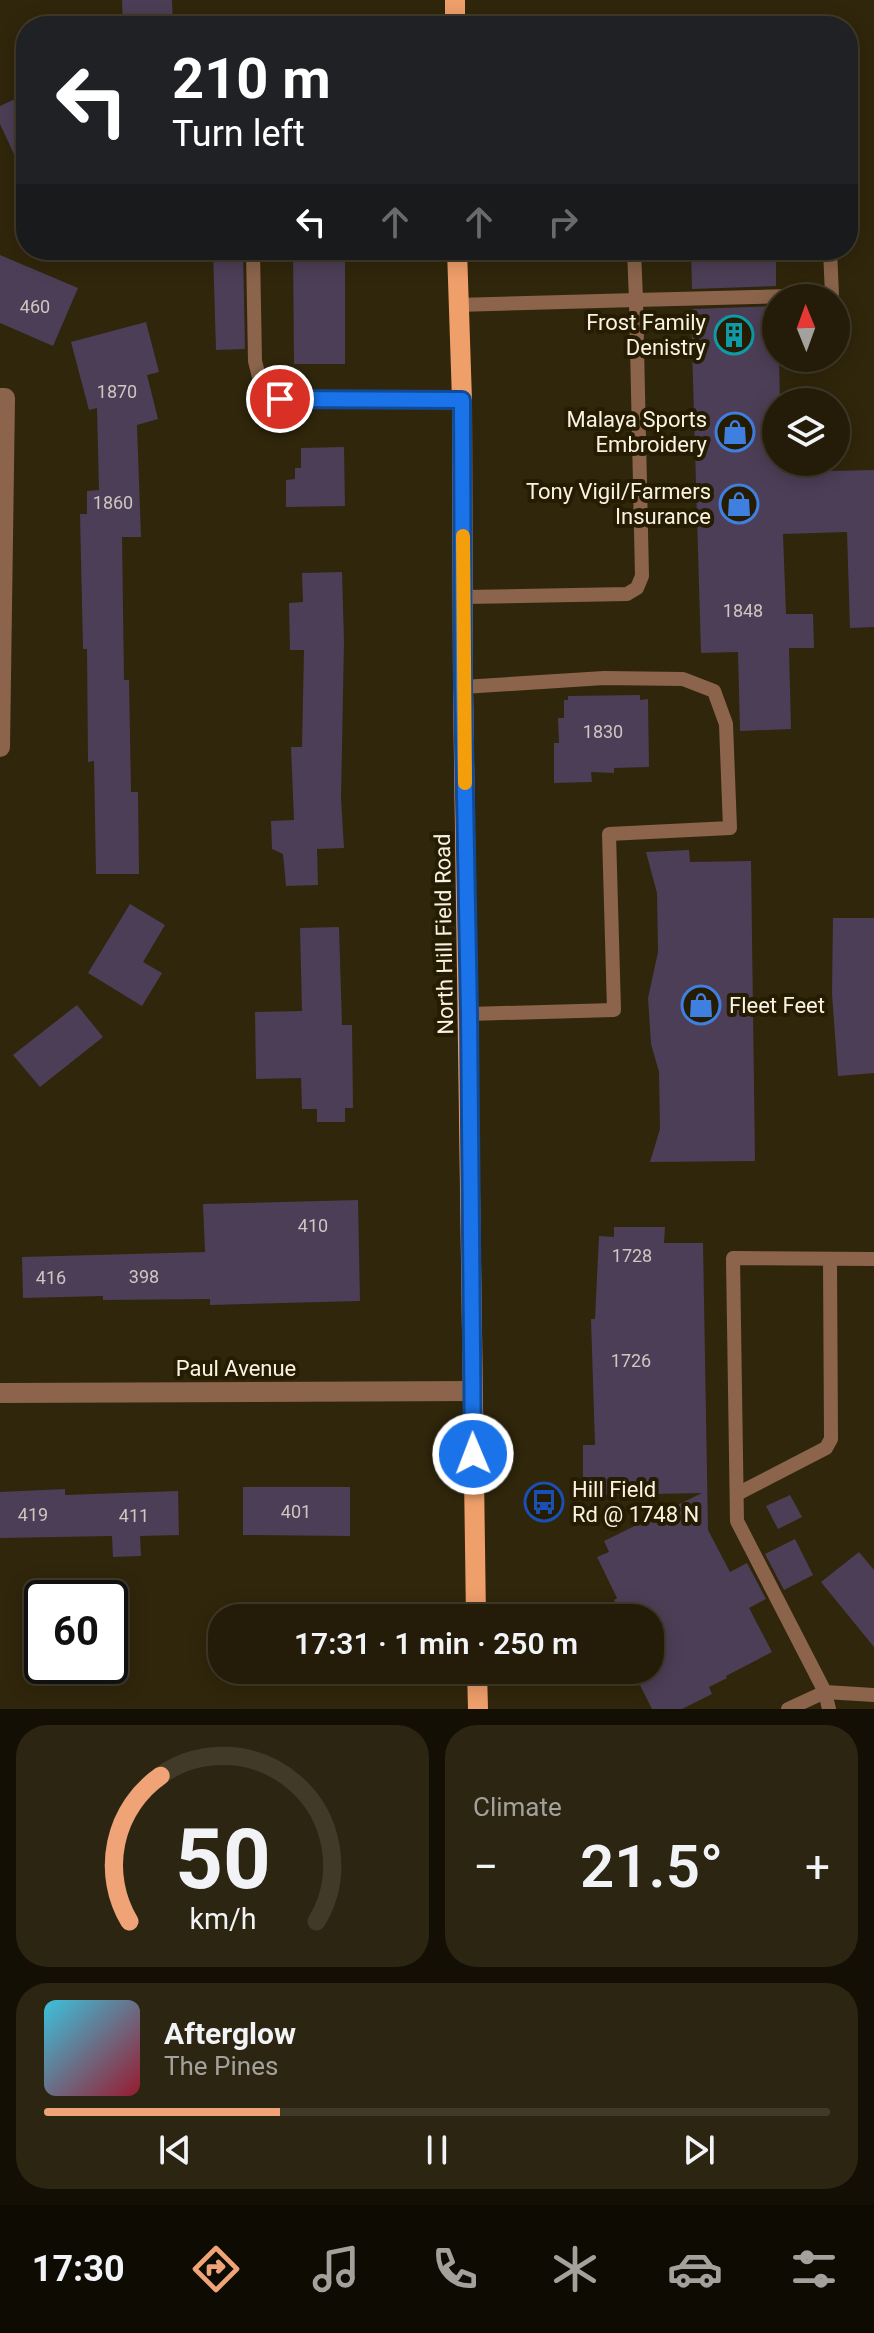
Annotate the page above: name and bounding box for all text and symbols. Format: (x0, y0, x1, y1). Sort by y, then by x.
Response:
text: 210 m (172, 46, 331, 112)
icon: left (40, 48, 144, 152)
text: Turn left (172, 113, 305, 155)
icon: left (289, 200, 333, 244)
icon: ahead (373, 200, 417, 244)
icon: ahead (457, 200, 501, 244)
icon: right (541, 200, 585, 244)
north arrow (762, 284, 850, 372)
map controls (762, 284, 850, 476)
house number: 460 (20, 296, 50, 317)
place label: Frost Family Denistry (586, 310, 707, 360)
building icon: Frost Family Denistry (713, 314, 755, 356)
pin (246, 365, 314, 433)
icon: arrive (258, 377, 302, 421)
house number: 1870 (97, 381, 137, 402)
button: layers (762, 388, 850, 476)
place label: Malaya Sports Embroidery (566, 407, 708, 457)
shop icon: Malaya Sports Embroidery (714, 411, 756, 453)
place label: Tony Vigil/Farmers Insurance (526, 479, 711, 529)
shop icon: Tony Vigil/Farmers Insurance (718, 483, 760, 525)
house number: 1860 (93, 492, 133, 513)
house number: 1848 (723, 600, 763, 621)
house number: 1830 (583, 721, 623, 742)
street label: North Hill Field Road (430, 833, 458, 1035)
shop icon: Fleet Feet (680, 984, 722, 1026)
place label: Fleet Feet (729, 993, 825, 1018)
house number: 410 (298, 1215, 328, 1236)
house number: 1728 (612, 1245, 652, 1266)
house number: 398 (129, 1266, 159, 1287)
house number: 416 (36, 1267, 66, 1288)
house number: 1726 (611, 1350, 651, 1371)
street label: Paul Avenue (176, 1356, 296, 1381)
position arrow (431, 1412, 515, 1496)
place label: Hill Field Rd @ 1748 N (572, 1477, 699, 1527)
bus stop icon: Hill Field Rd @ 1748 N (523, 1481, 565, 1523)
house number: 401 (281, 1501, 311, 1522)
house number: 419 (18, 1504, 48, 1525)
house number: 411 (119, 1505, 149, 1526)
speed limit sign: 60 (24, 1580, 128, 1684)
text: 17:31 · 1 min · 250 m (294, 1626, 578, 1661)
text: Climate (473, 1792, 562, 1822)
text: 50 (175, 1811, 270, 1908)
text: 21.5° (580, 1831, 723, 1902)
text: − (473, 1841, 498, 1893)
text: + (805, 1841, 830, 1893)
text: km/h (189, 1902, 256, 1936)
text: Afterglow (164, 2016, 296, 2051)
text: The Pines (164, 2051, 278, 2081)
icon: previous (153, 2128, 197, 2172)
icon: pause (415, 2128, 459, 2172)
icon: next (677, 2128, 721, 2172)
icon: directions (188, 2241, 244, 2297)
icon: music (308, 2241, 364, 2297)
icon: phone (427, 2241, 483, 2297)
icon: climate (547, 2241, 603, 2297)
icon: car (667, 2241, 723, 2297)
icon: filters (786, 2241, 842, 2297)
text: 17:30 (32, 2248, 125, 2290)

